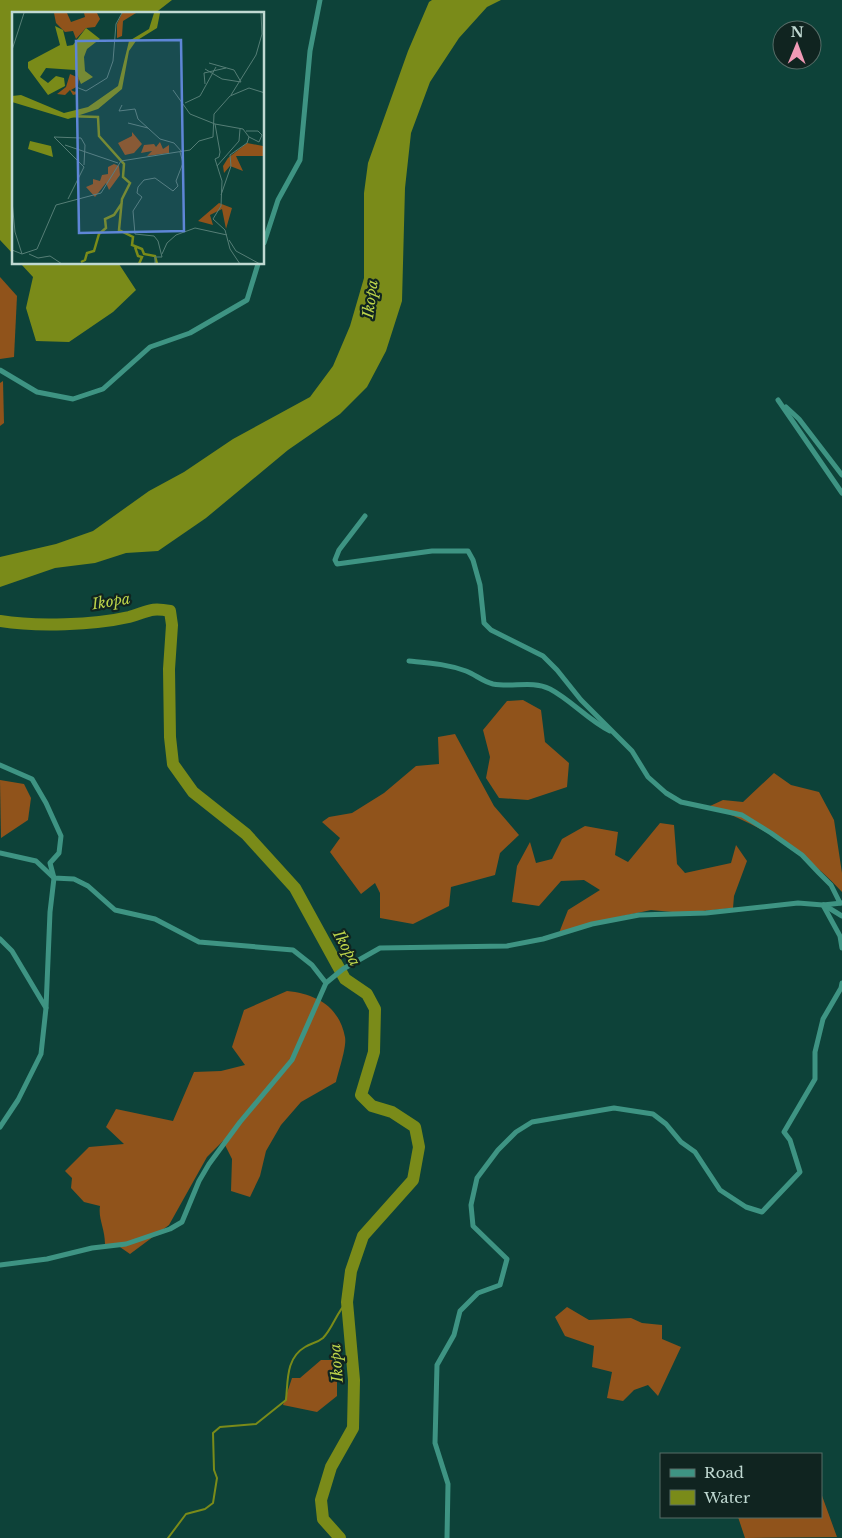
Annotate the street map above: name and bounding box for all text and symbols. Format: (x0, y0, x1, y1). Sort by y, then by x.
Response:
inset map (12, 12, 265, 265)
north arrow (772, 20, 822, 70)
text: N (790, 23, 804, 41)
water label: Ikopa (358, 279, 382, 320)
water label: Ikopa (89, 589, 132, 614)
water label: Ikopa (329, 926, 365, 970)
water label: Ikopa (325, 1343, 347, 1384)
legend (660, 1453, 822, 1518)
text: Road (704, 1463, 744, 1482)
text: Water (703, 1488, 751, 1507)

